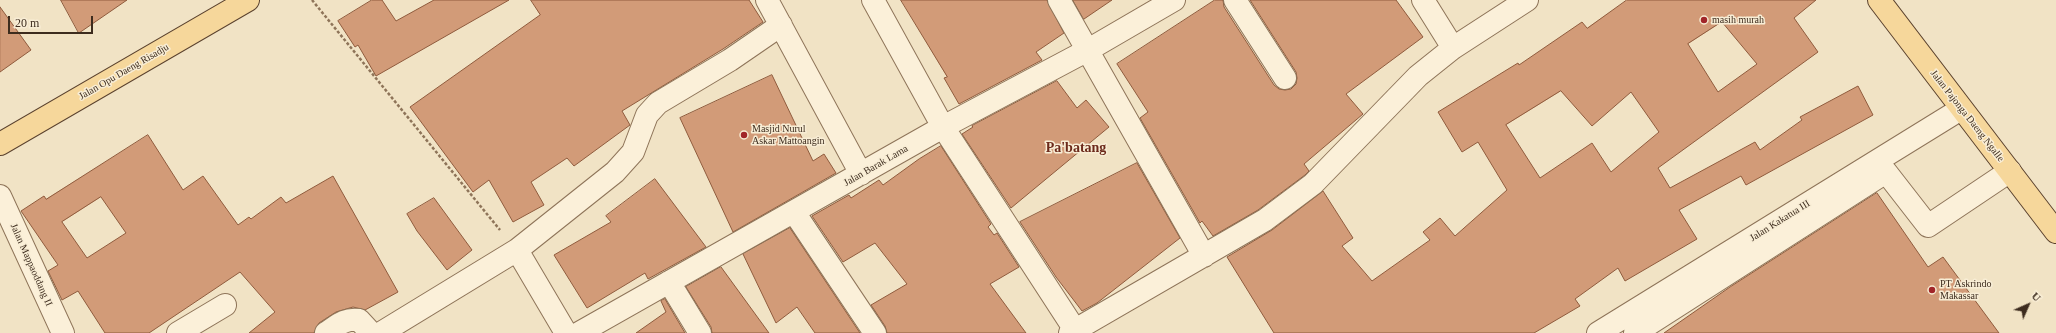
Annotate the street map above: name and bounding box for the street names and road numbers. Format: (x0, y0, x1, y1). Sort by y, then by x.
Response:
street label: Jalan Opu Daeng Risadju (77, 41, 171, 103)
street label: Jalan Pajonga Daeng Ngalle (1927, 68, 2007, 164)
street label: Jalan Barak Lama (842, 143, 910, 189)
street label: Jalan Kakatua III (1748, 198, 1812, 244)
street label: Jalan Mappaoddang II (7, 222, 55, 308)

